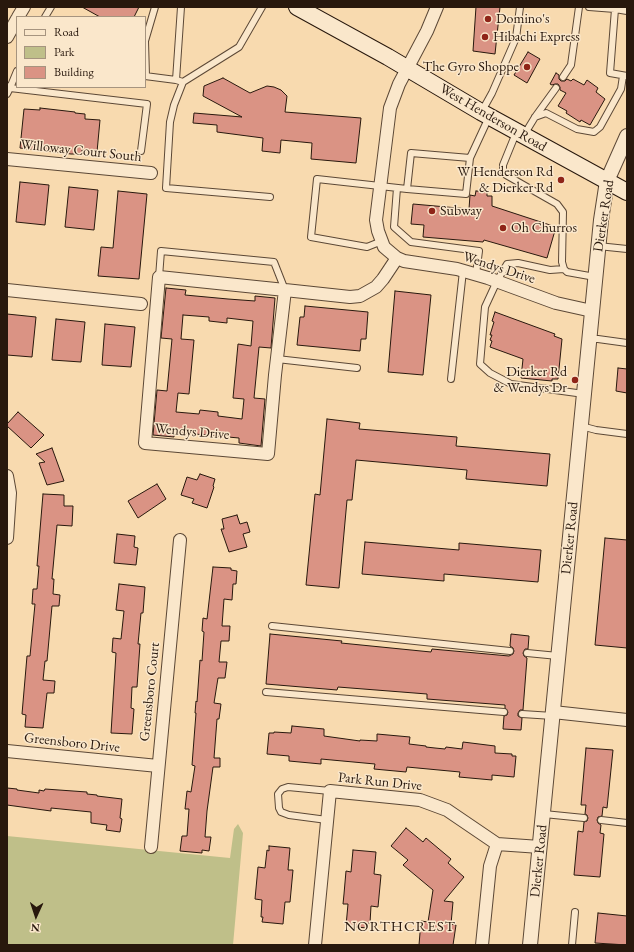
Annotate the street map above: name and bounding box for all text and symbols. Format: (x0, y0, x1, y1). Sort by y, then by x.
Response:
place label: Domino's (496, 11, 549, 27)
marker: Domino's (483, 14, 493, 24)
legend (16, 16, 146, 88)
text: Road (54, 24, 79, 40)
place label: Hibachi Express (493, 29, 580, 45)
marker: Hibachi Express (480, 32, 490, 42)
text: Park (54, 44, 74, 60)
place label: The Gyro Shoppe (423, 59, 519, 75)
marker: The Gyro Shoppe (522, 62, 532, 72)
text: Building (54, 64, 94, 80)
street label: West Henderson Road (436, 80, 550, 156)
street label: Willoway Court South (20, 136, 142, 166)
place label: W Henderson Rd & Dierker Rd (457, 164, 553, 196)
marker: W Henderson Rd & Dierker Rd (556, 175, 566, 185)
street label: Dierker Road (590, 179, 618, 253)
place label: Subway (440, 203, 482, 219)
marker: Subway (427, 206, 437, 216)
place label: Oh Churros (511, 220, 577, 236)
marker: Oh Churros (498, 223, 508, 233)
street label: Wendys Drive (461, 248, 537, 288)
place label: Dierker Rd & Wendys Dr (494, 364, 567, 396)
marker: Dierker Rd & Wendys Dr (570, 375, 580, 385)
street label: Wendys Drive (154, 420, 230, 444)
street label: Dierker Road (558, 501, 582, 575)
street label: Greensboro Court (136, 642, 164, 742)
street label: Greensboro Drive (23, 730, 121, 756)
street label: Park Run Drive (337, 769, 423, 795)
street label: Dierker Road (527, 824, 551, 898)
north arrow (16, 896, 56, 936)
district label: NORTHCREST (344, 918, 456, 936)
text: N (31, 921, 40, 935)

